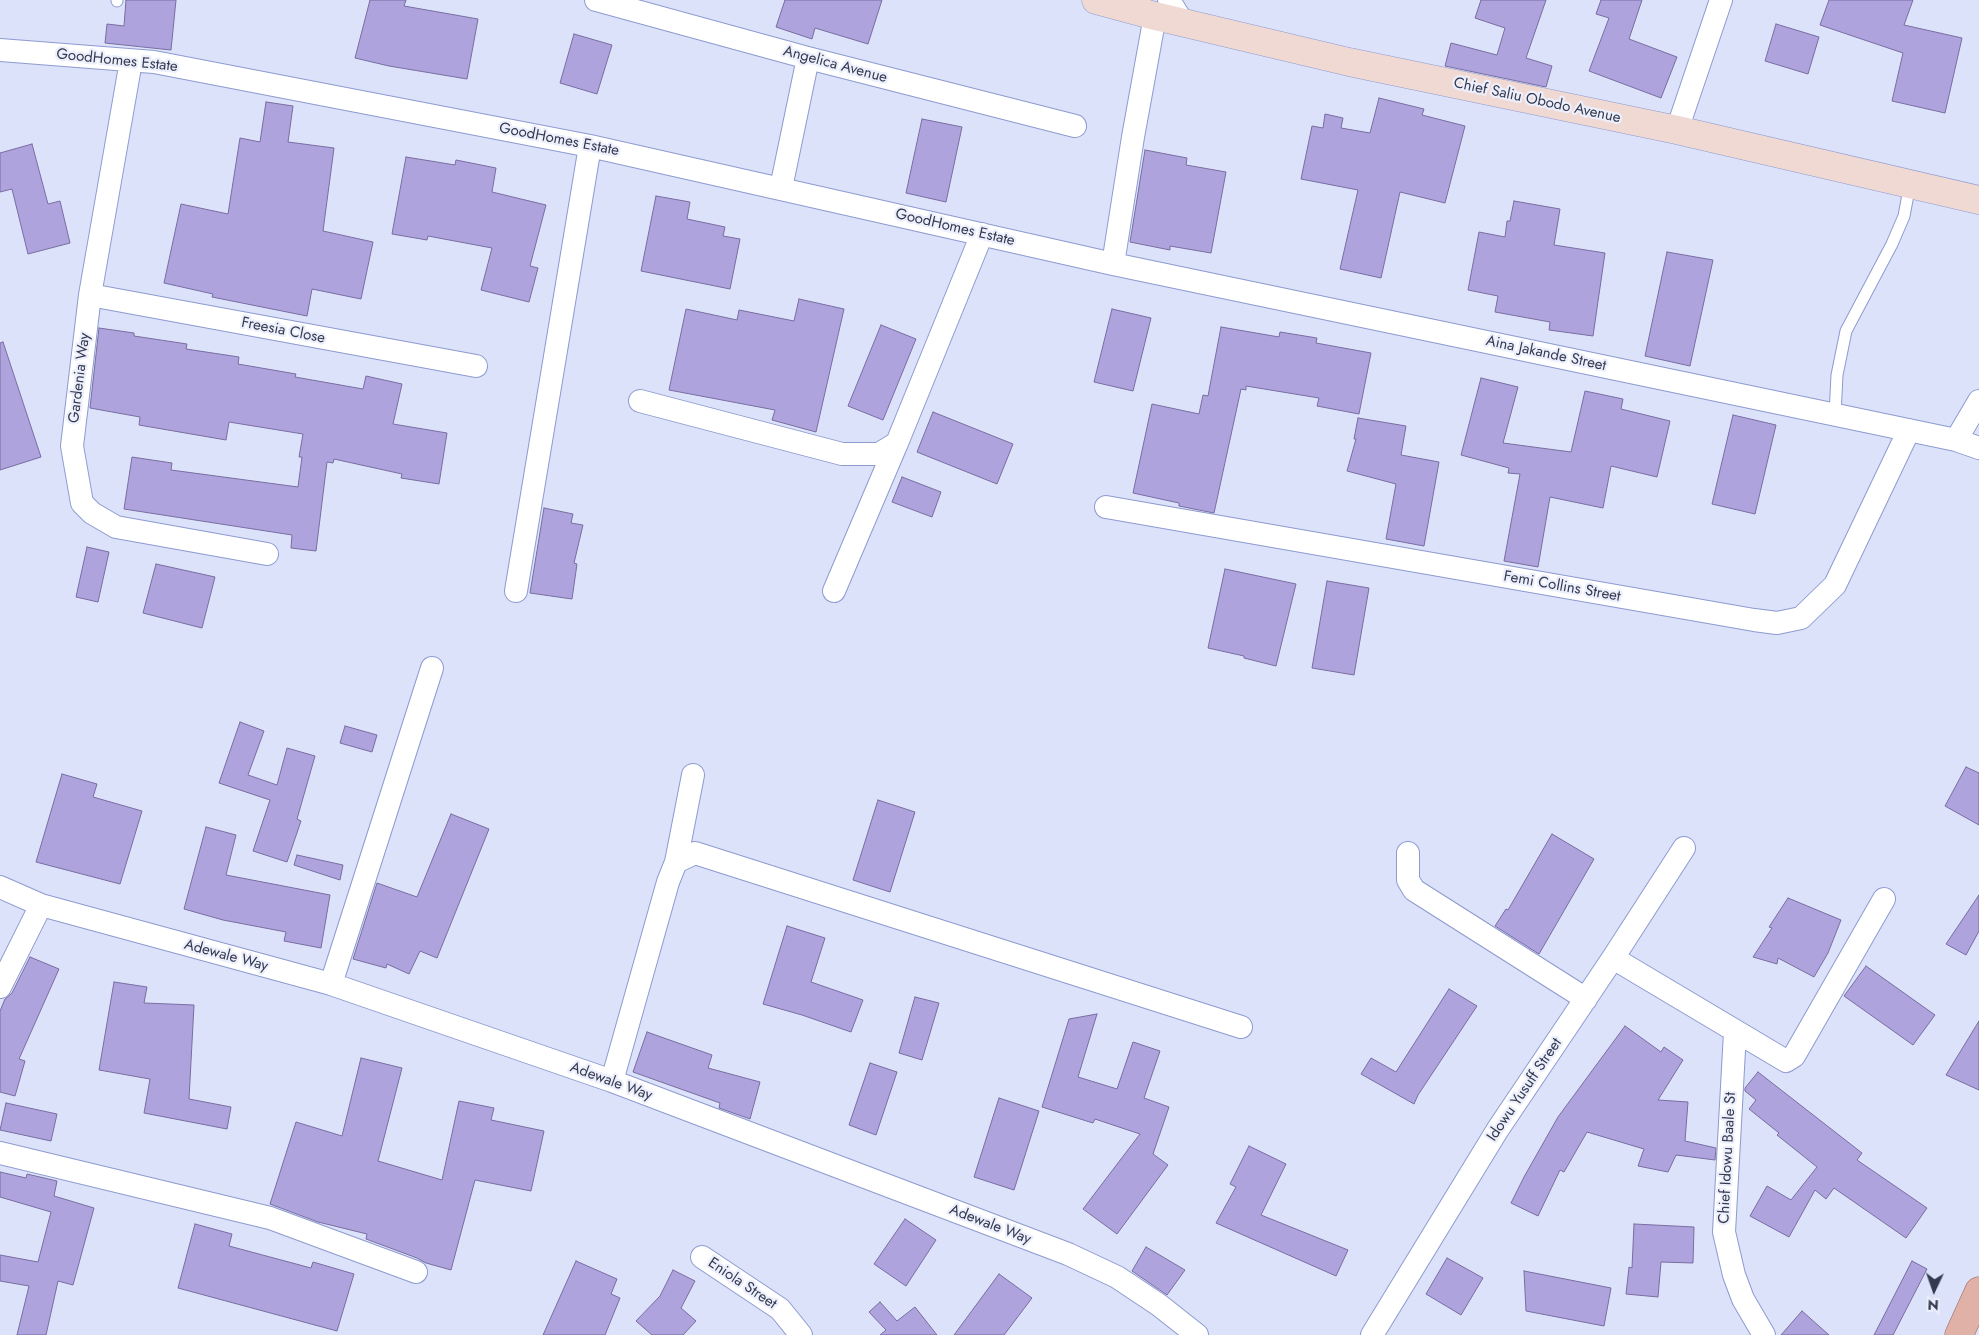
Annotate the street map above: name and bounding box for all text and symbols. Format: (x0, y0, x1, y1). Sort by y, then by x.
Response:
street label: Angelica Avenue (781, 42, 889, 88)
street label: GoodHomes Estate (55, 46, 179, 76)
street label: Chief Saliu Obodo Avenue (1452, 74, 1622, 128)
street label: GoodHomes Estate (497, 120, 621, 160)
street label: GoodHomes Estate (894, 206, 1016, 250)
street label: Freesia Close (240, 314, 326, 348)
street label: Gardenia Way (66, 332, 94, 424)
street label: Aina Jakande Street (1484, 332, 1608, 376)
street label: Femi Collins Street (1502, 568, 1622, 606)
street label: Adewale Way (182, 936, 270, 976)
street label: Idowu Yusuff Street (1484, 1035, 1566, 1145)
street label: Adewale Way (567, 1059, 655, 1105)
street label: Chief Idowu Baale St (1716, 1092, 1740, 1224)
street label: Adewale Way (947, 1201, 1033, 1249)
street label: Eniola Street (704, 1254, 780, 1314)
north arrow (1909, 1265, 1959, 1315)
text: N (1927, 1295, 1939, 1315)

